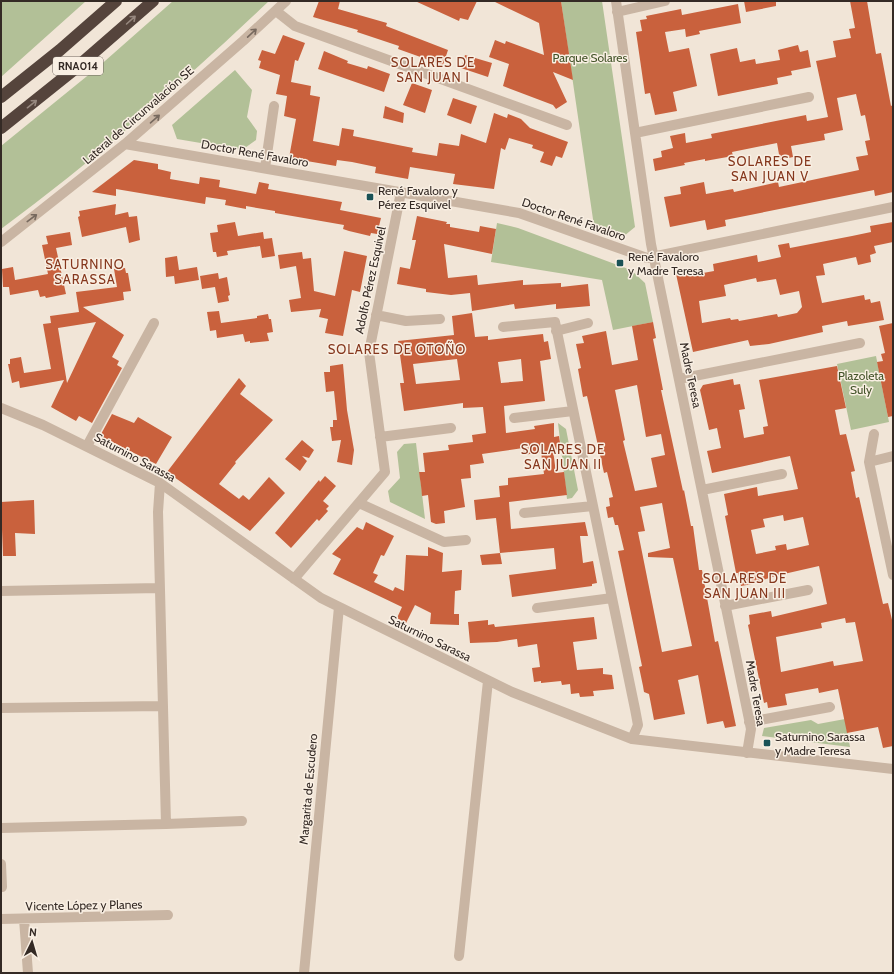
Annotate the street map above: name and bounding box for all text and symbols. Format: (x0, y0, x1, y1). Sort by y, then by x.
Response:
one-way arrow (126, 16, 136, 25)
one-way arrow (247, 29, 257, 38)
park label: Parque Solares (553, 50, 627, 65)
district label: SOLARES DE SAN JUAN I (391, 54, 475, 85)
road number: RNA014 (53, 57, 103, 75)
street label: Lateral de Circunvalación SE (79, 62, 197, 167)
one-way arrow (26, 99, 37, 108)
one-way arrow (150, 114, 160, 123)
street label: Doctor René Favaloro (200, 136, 310, 170)
district label: SOLARES DE SAN JUAN V (728, 153, 812, 184)
place label: René Favaloro y Pérez Esquivel (378, 183, 458, 212)
marker: René Favaloro y Pérez Esquivel (365, 192, 375, 202)
street label: Doctor René Favaloro (520, 194, 628, 244)
one-way arrow (27, 214, 38, 222)
street label: Adolfo Pérez Esquivel (351, 225, 389, 335)
place label: René Favaloro y Madre Teresa (628, 249, 704, 278)
district label: SATURNINO SARASSA (45, 256, 125, 287)
marker: René Favaloro y Madre Teresa (615, 258, 625, 268)
district label: SOLARES DE OTOÑO (328, 341, 466, 357)
street label: Madre Teresa (677, 341, 705, 409)
park label: Plazoleta Suly (838, 368, 884, 397)
street label: Saturnino Sarassa (92, 429, 178, 485)
district label: SOLARES DE SAN JUAN II (521, 441, 605, 472)
district label: SOLARES DE SAN JUAN III (703, 570, 787, 601)
street label: Saturnino Sarassa (386, 612, 474, 665)
street label: Madre Teresa (743, 659, 769, 727)
place label: Saturnino Sarassa y Madre Teresa (775, 729, 865, 758)
street label: Margarita de Escudero (296, 732, 320, 845)
marker: Saturnino Sarassa y Madre Teresa (762, 738, 772, 748)
street label: Vicente López y Planes (25, 896, 143, 914)
north arrow (12, 922, 52, 962)
text: N (28, 925, 37, 939)

